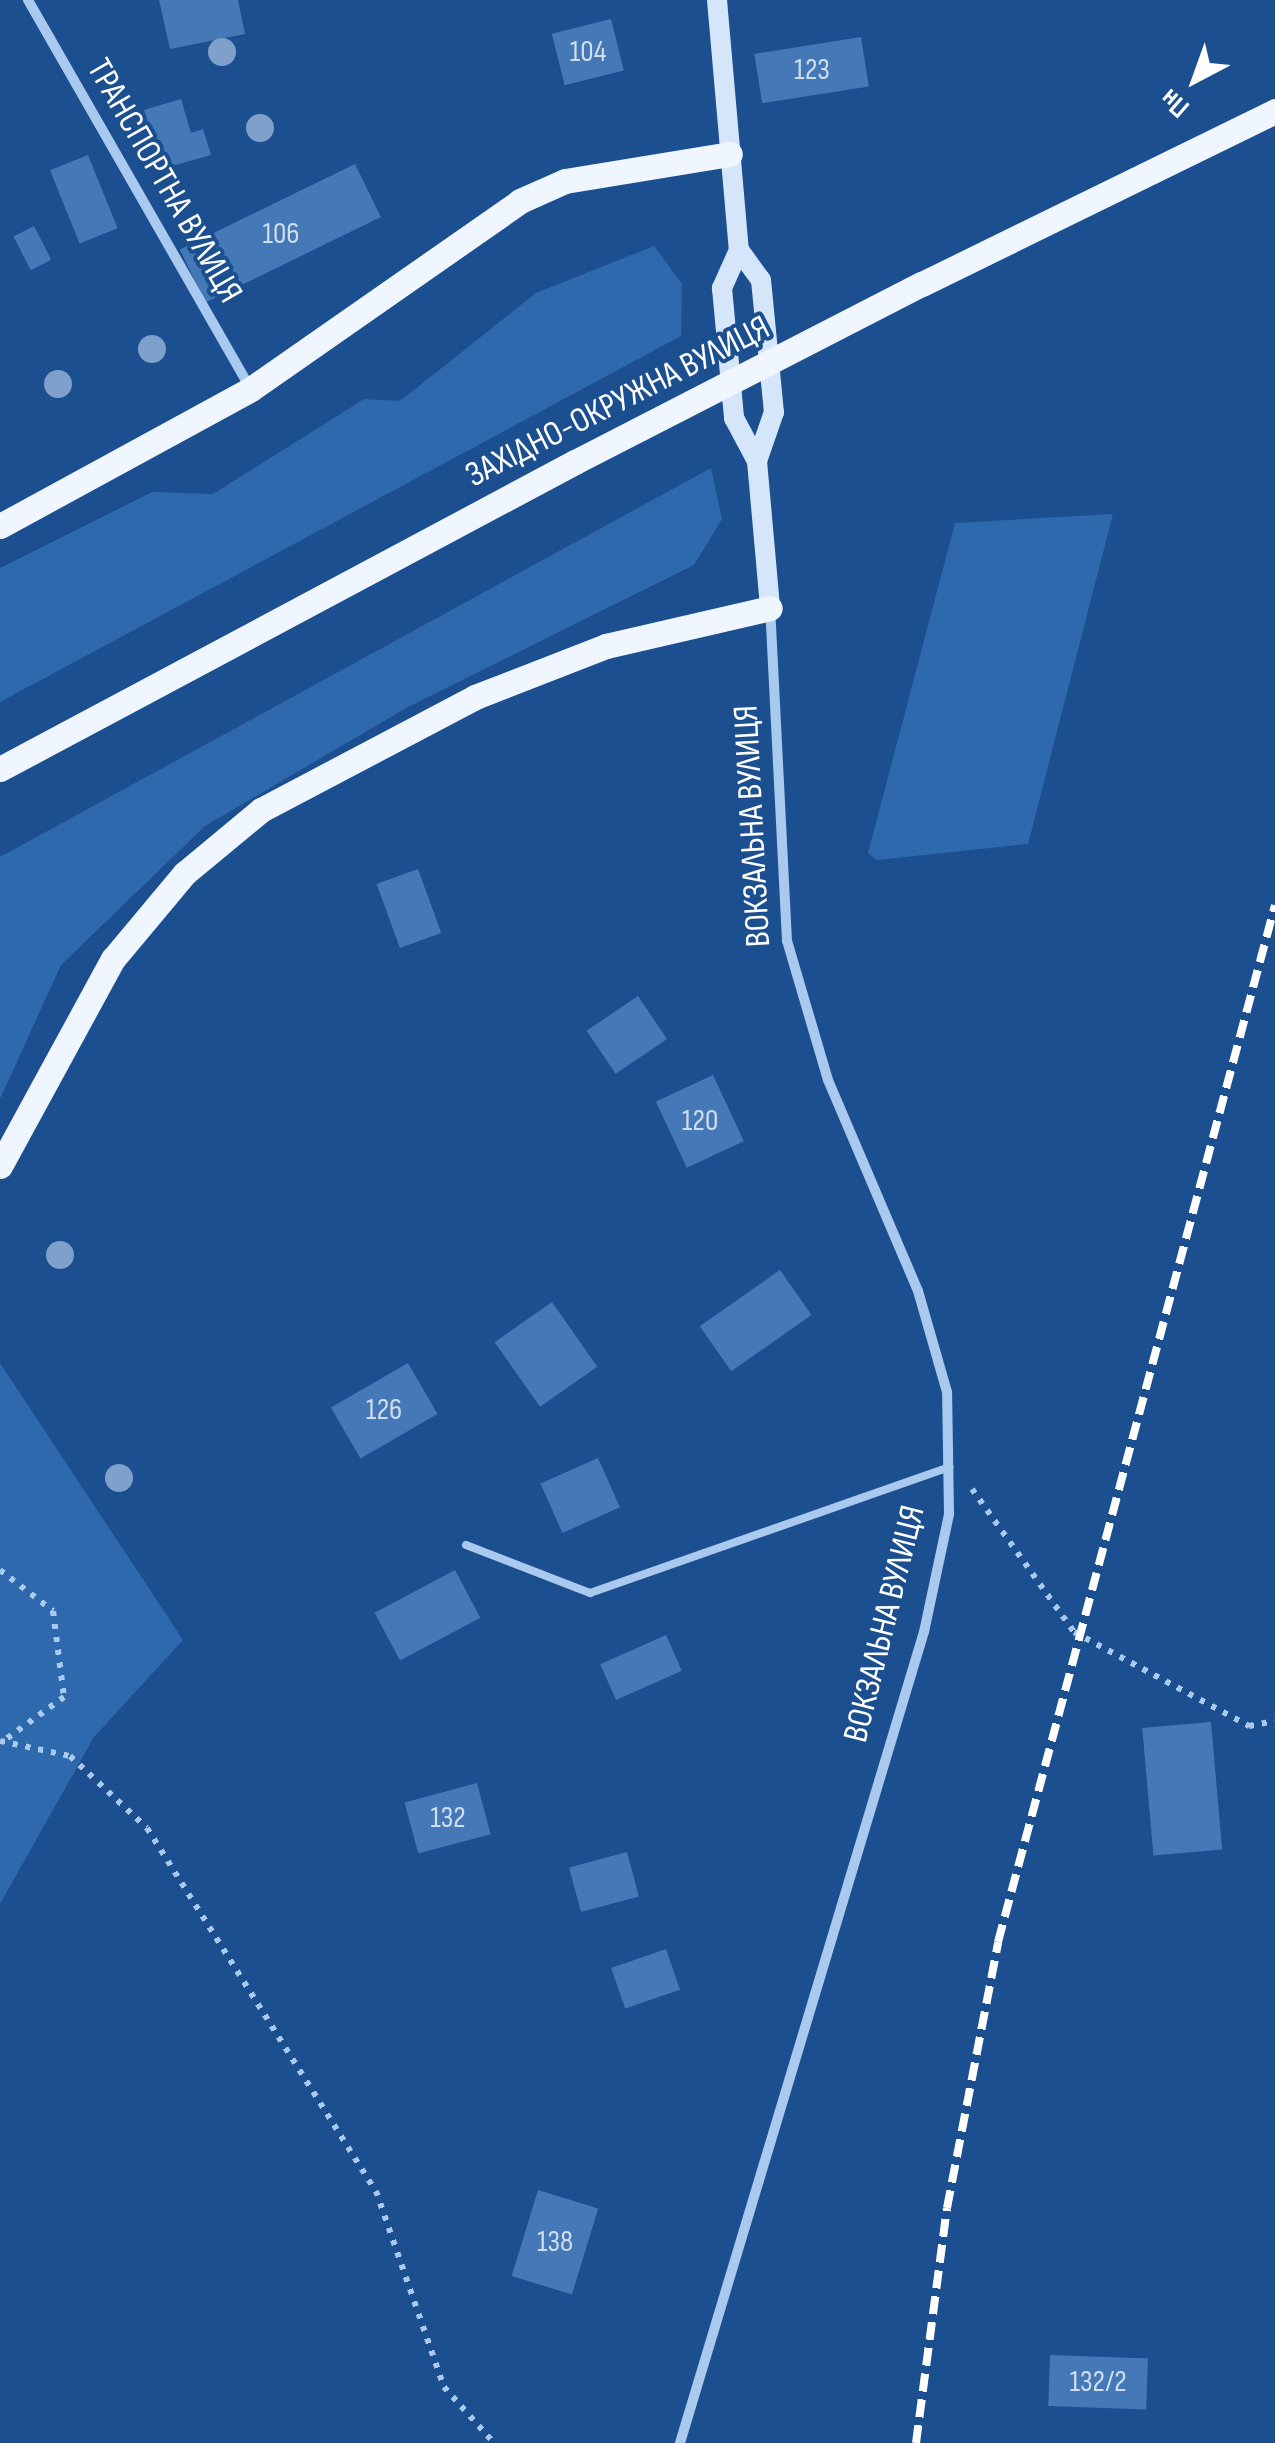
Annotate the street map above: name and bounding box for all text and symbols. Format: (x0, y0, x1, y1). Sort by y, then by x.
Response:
north arrow (1145, 30, 1245, 130)
house number: 104 (570, 34, 606, 70)
street label: ТРАНСПОРТНА ВУЛИЦЯ (77, 51, 251, 311)
house number: 123 (794, 52, 830, 88)
text: Пн (1154, 82, 1196, 124)
house number: 106 (262, 216, 300, 252)
street label: ЗАХІДНО-ОКРУЖНА ВУЛИЦЯ (459, 307, 777, 497)
street label: ВОКЗАЛЬНА ВУЛИЦЯ (726, 704, 780, 948)
house number: 120 (682, 1103, 718, 1139)
house number: 126 (366, 1392, 402, 1428)
street label: ВОКЗАЛЬНА ВУЛИЦЯ (835, 1501, 935, 1747)
house number: 132 (430, 1800, 466, 1836)
house number: 138 (537, 2224, 573, 2260)
house number: 132/2 (1069, 2364, 1127, 2400)

